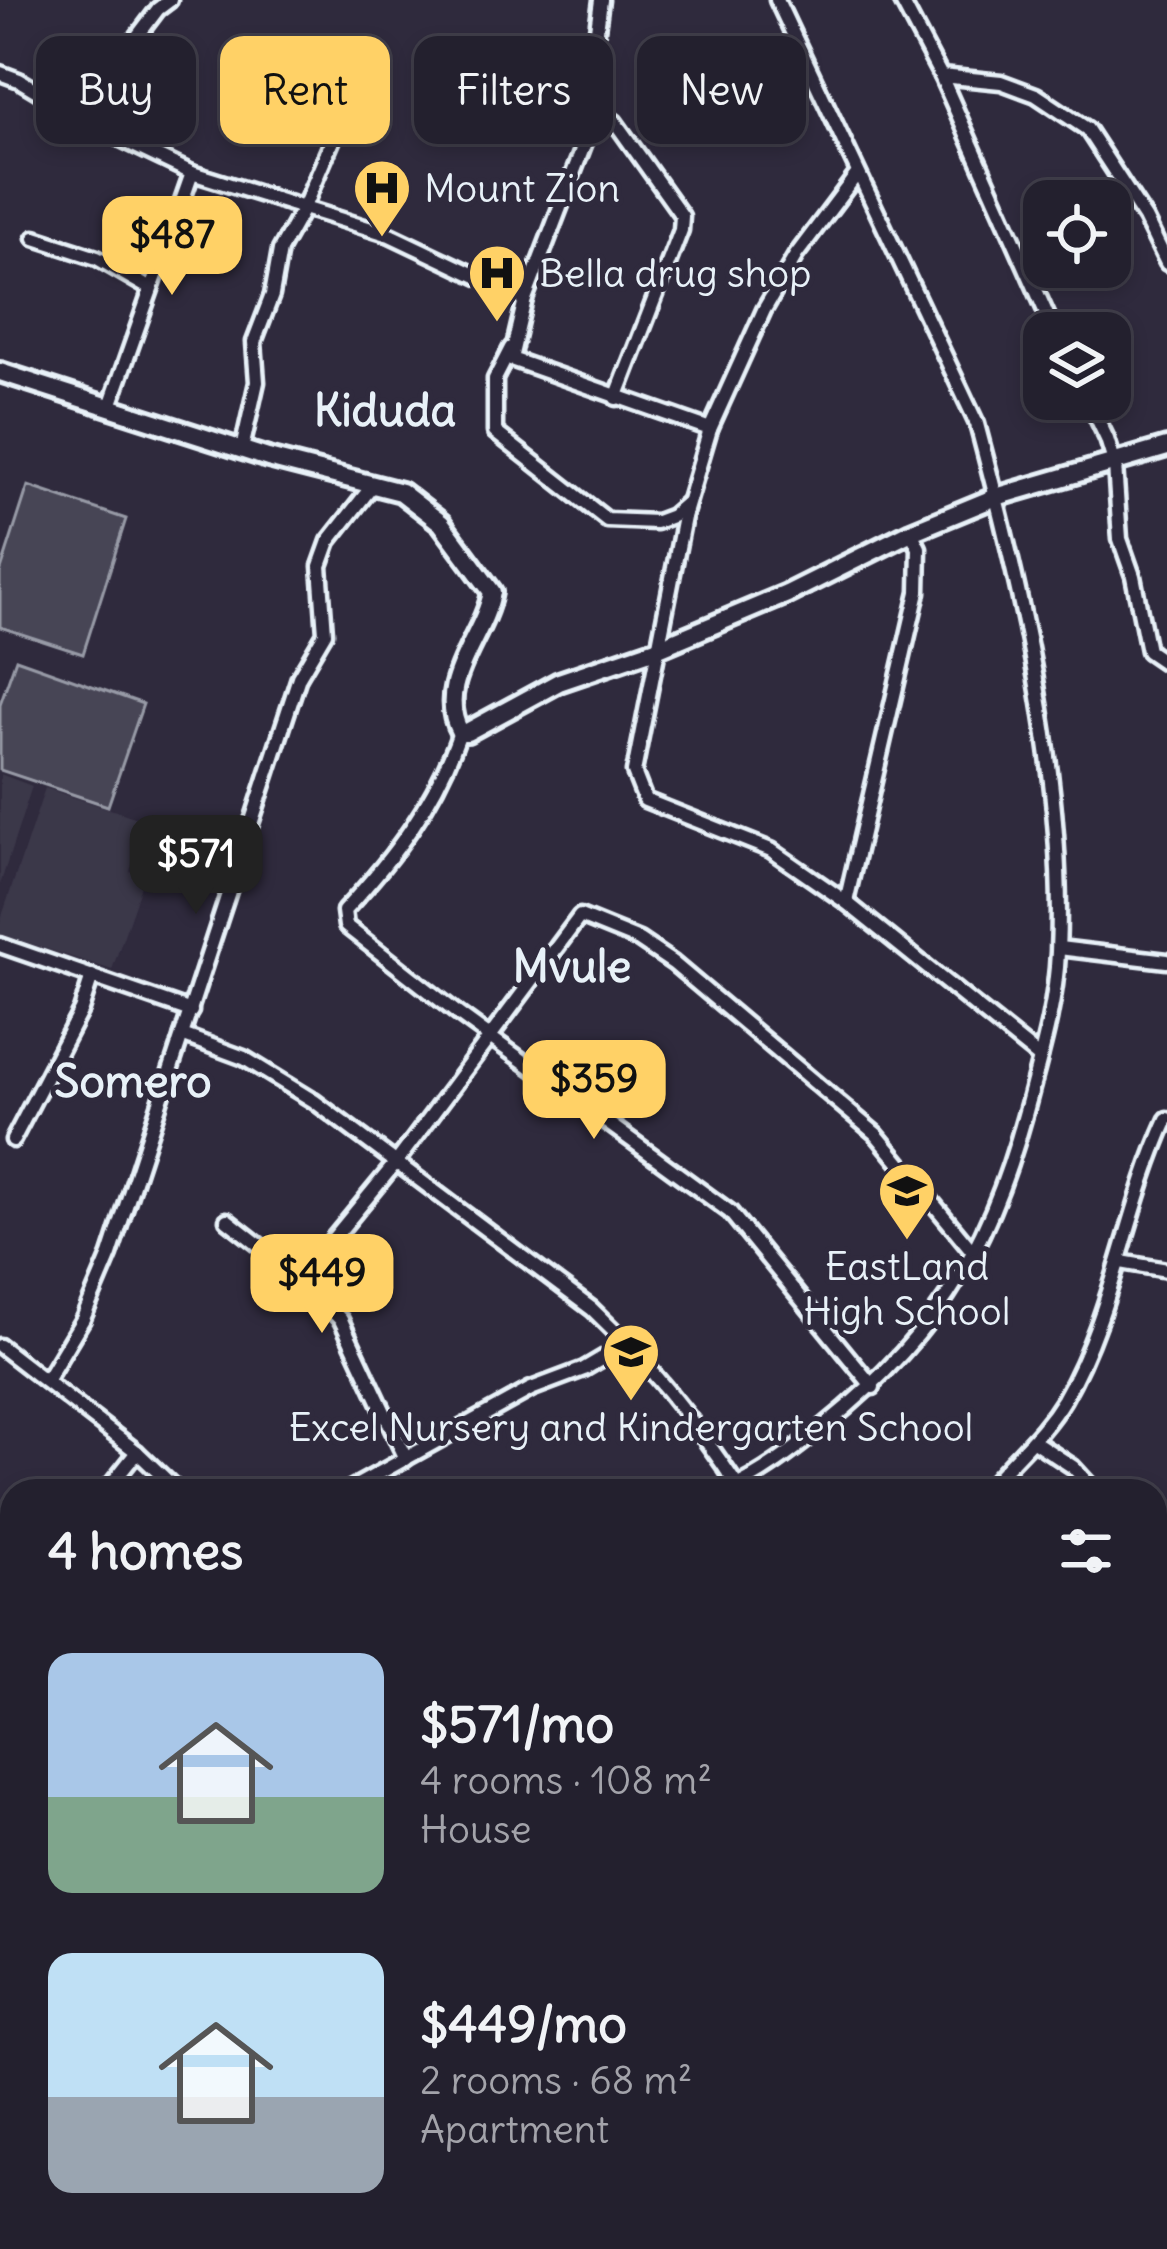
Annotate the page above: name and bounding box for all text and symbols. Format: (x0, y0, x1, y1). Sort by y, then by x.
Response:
chip: Buy (36, 36, 196, 144)
chip: Rent (220, 36, 390, 144)
chip: Filters (414, 36, 613, 144)
chip: New (637, 36, 806, 144)
hospital icon: Mount Zion (351, 157, 413, 239)
place label: Mount Zion (424, 164, 620, 213)
map controls (1023, 180, 1131, 420)
button: locate (1023, 180, 1131, 288)
pin: $487 (101, 196, 243, 298)
text: $487 (129, 210, 215, 259)
hospital icon: Bella drug shop (466, 242, 528, 324)
place label: Bella drug shop (539, 249, 812, 298)
button: layers (1023, 312, 1131, 420)
district label: Kiduda (314, 382, 456, 438)
pin: $571 (125, 815, 267, 917)
text: $571 (157, 829, 235, 878)
district label: Mvule (513, 938, 631, 994)
pin: $359 (523, 1040, 665, 1142)
district label: Somero (54, 1053, 212, 1109)
text: $359 (550, 1054, 638, 1103)
school or university icon: EastLand High School (876, 1160, 938, 1242)
pin: $449 (251, 1234, 393, 1336)
place label: EastLand High School (804, 1242, 1010, 1336)
text: $449 (277, 1248, 367, 1297)
school or university icon: Excel Nursery and Kindergarten School (600, 1321, 662, 1403)
place label: Excel Nursery and Kindergarten School (289, 1403, 973, 1452)
icon: filters (1053, 1518, 1119, 1584)
text: 4 homes (48, 1519, 243, 1583)
text: $571/mo (420, 1692, 614, 1756)
icon: home (144, 1701, 288, 1845)
text: 4 rooms · 108 m² (420, 1756, 712, 1805)
text: House (420, 1805, 531, 1854)
text: $449/mo (420, 1992, 627, 2056)
icon: home (144, 2001, 288, 2145)
text: 2 rooms · 68 m² (420, 2056, 692, 2105)
text: Apartment (420, 2105, 609, 2154)

